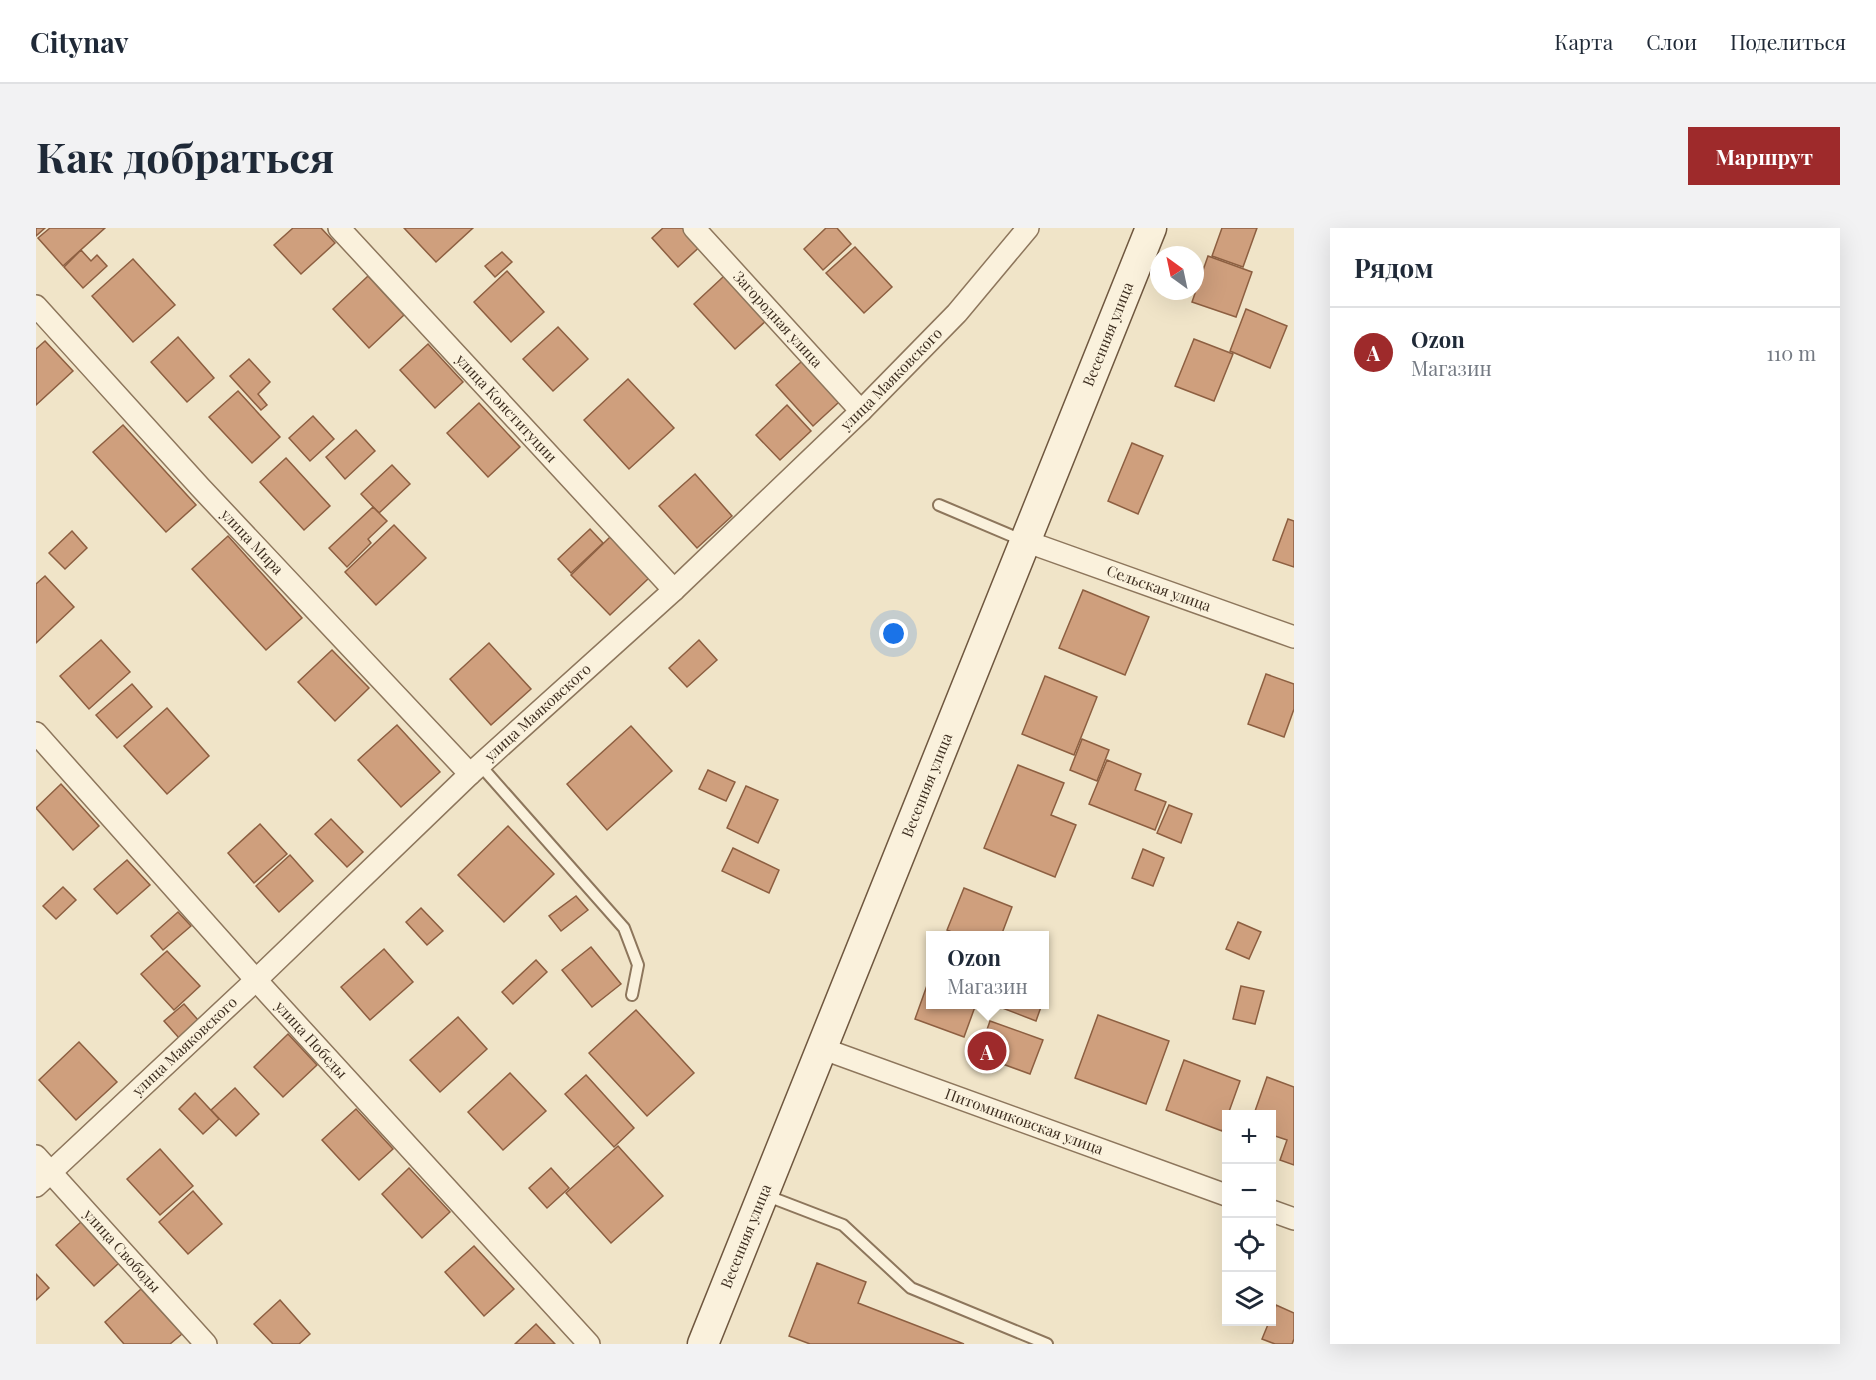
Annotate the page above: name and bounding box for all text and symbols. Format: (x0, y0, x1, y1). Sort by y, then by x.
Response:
text: Citynav (30, 23, 129, 60)
text: Карта (1554, 27, 1613, 55)
text: Слои (1646, 27, 1697, 55)
text: Поделиться (1730, 27, 1846, 55)
button: Маршрут (1688, 127, 1840, 185)
text: Как добраться (36, 128, 335, 184)
north arrow (1150, 246, 1204, 300)
text: Рядом (1354, 250, 1433, 285)
street label: Загородная улица (729, 266, 828, 372)
street label: Весенняя улица (1078, 278, 1137, 389)
street label: улица Маяковского (835, 323, 946, 435)
text: Ozon (1411, 324, 1465, 354)
text: A (1367, 339, 1380, 366)
text: 110 m (1766, 339, 1816, 366)
street label: улица Конституции (451, 349, 562, 466)
text: Магазин (1411, 354, 1492, 381)
street label: улица Мира (216, 504, 289, 579)
street label: Сельская улица (1104, 560, 1215, 616)
your location (879, 619, 908, 648)
street label: улица Маяковского (479, 659, 595, 766)
street label: Весенняя улица (896, 729, 956, 840)
popup (926, 931, 1049, 1009)
text: Ozon (947, 942, 1001, 972)
text: Магазин (947, 972, 1028, 999)
street label: улица Маяковского (127, 992, 241, 1101)
street label: улица Победы (270, 995, 352, 1082)
pin: A (968, 1028, 1006, 1074)
street label: Питомниковская улица (942, 1083, 1107, 1159)
map controls (1222, 1110, 1276, 1326)
button: + (1222, 1110, 1276, 1164)
button: − (1222, 1164, 1276, 1218)
street label: Весенняя улица (715, 1180, 775, 1291)
street label: улица Свободы (79, 1203, 166, 1296)
button: locate (1222, 1218, 1276, 1272)
button: layers (1222, 1272, 1276, 1326)

